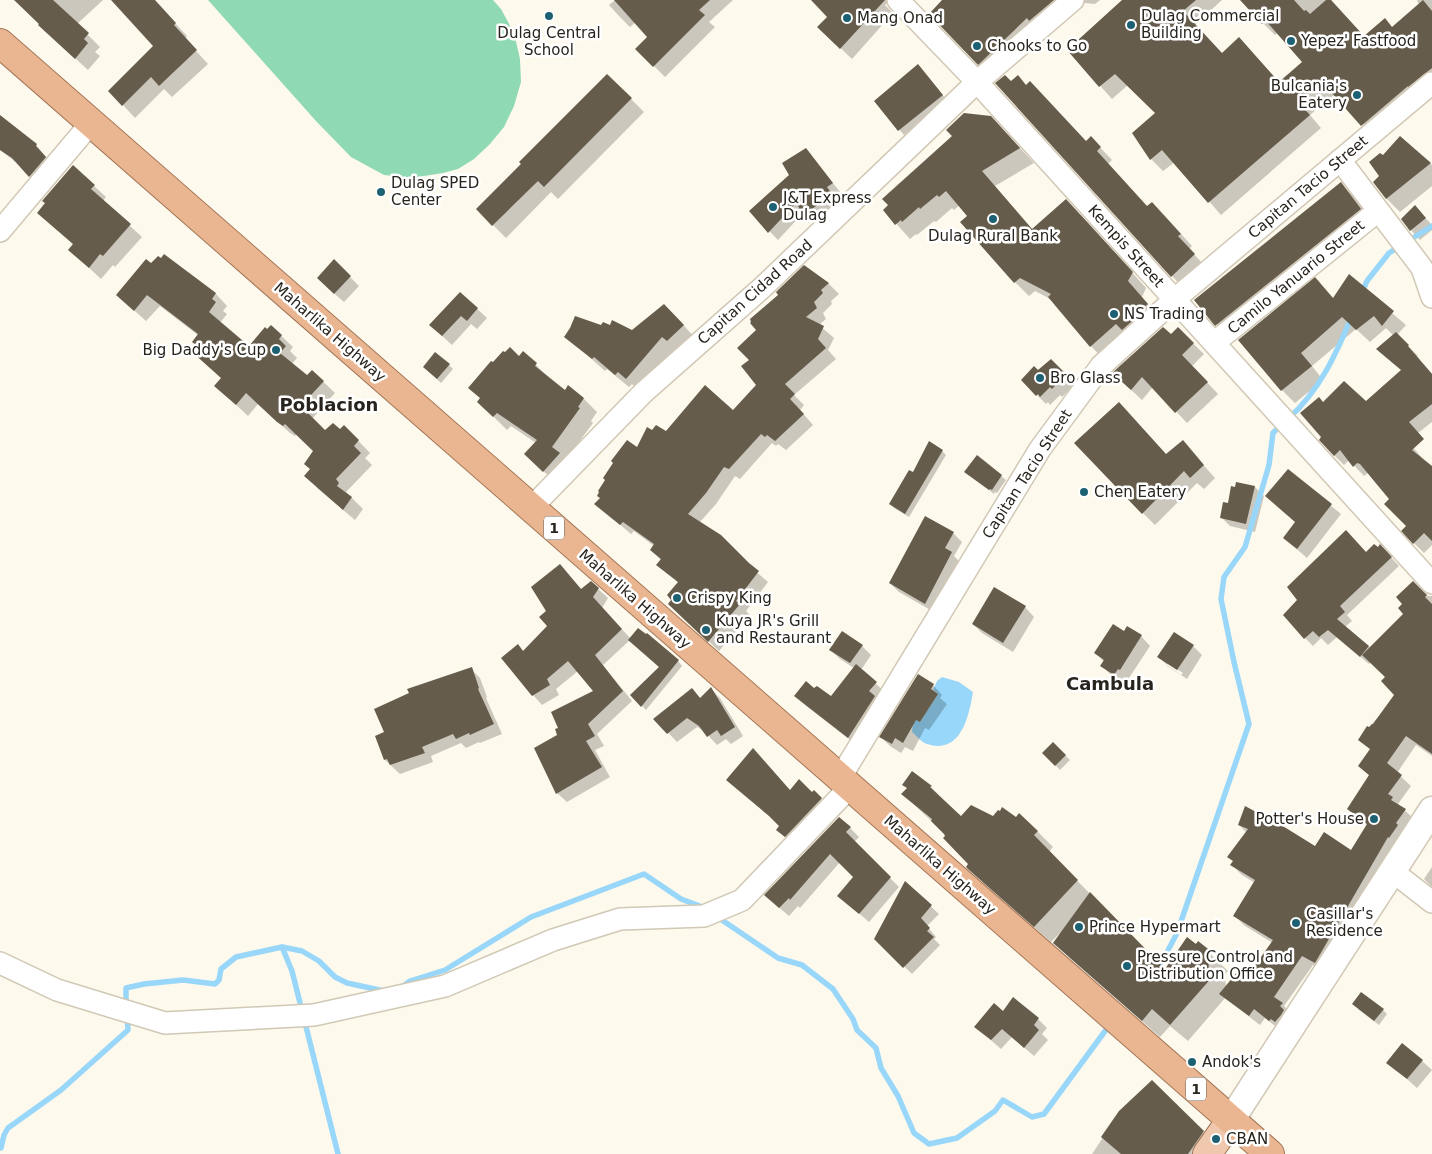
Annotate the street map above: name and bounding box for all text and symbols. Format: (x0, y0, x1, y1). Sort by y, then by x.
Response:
place label: Dulag Commercial Building (1141, 7, 1279, 42)
place label: Mang Onad (857, 9, 943, 27)
marker: Dulag Central School (543, 10, 555, 22)
marker: Mang Onad (841, 12, 853, 24)
marker: Dulag Commercial Building (1125, 19, 1137, 31)
place label: Dulag Central School (497, 24, 601, 59)
place label: Yepez' Fastfood (1300, 32, 1416, 50)
marker: Yepez' Fastfood (1285, 35, 1297, 47)
place label: Chooks to Go (987, 37, 1087, 55)
marker: Chooks to Go (971, 40, 983, 52)
place label: Bulcania's Eatery (1271, 77, 1347, 112)
marker: Bulcania's Eatery (1351, 89, 1363, 101)
street label: Capitan Tacio Street (1245, 132, 1372, 242)
place label: Dulag SPED Center (391, 174, 479, 209)
marker: Dulag SPED Center (375, 186, 387, 198)
place label: J&T Express Dulag (782, 189, 872, 224)
marker: J&T Express Dulag (767, 201, 779, 213)
street label: Kempis Street (1084, 201, 1168, 291)
marker: Dulag Rural Bank (987, 213, 999, 225)
street label: Camilo Yanuario Street (1224, 216, 1368, 338)
place label: Dulag Rural Bank (928, 227, 1058, 245)
street label: Capitan Cidad Road (694, 236, 816, 348)
street label: Maharlika Highway (270, 278, 390, 386)
place label: NS Trading (1124, 305, 1205, 323)
marker: NS Trading (1108, 308, 1120, 320)
place label: Big Daddy's Cup (142, 341, 266, 359)
marker: Big Daddy's Cup (270, 344, 282, 356)
place label: Bro Glass (1050, 369, 1121, 387)
marker: Bro Glass (1034, 372, 1046, 384)
district label: Poblacion (280, 394, 378, 415)
street label: Capitan Tacio Street (978, 406, 1076, 542)
place label: Chen Eatery (1094, 483, 1186, 501)
marker: Chen Eatery (1078, 486, 1090, 498)
road number: 1 (544, 516, 564, 540)
street label: Maharlika Highway (575, 545, 695, 653)
place label: Crispy King (687, 589, 772, 607)
marker: Crispy King (671, 592, 683, 604)
place label: Kuya JR's Grill and Restaurant (716, 612, 831, 647)
marker: Kuya JR's Grill and Restaurant (700, 624, 712, 636)
district label: Cambula (1066, 673, 1154, 694)
place label: Potter's House (1255, 810, 1364, 828)
street label: Maharlika Highway (880, 811, 1000, 919)
marker: Potter's House (1368, 813, 1380, 825)
place label: Casillar's Residence (1306, 905, 1383, 940)
marker: Casillar's Residence (1290, 917, 1302, 929)
place label: Prince Hypermart (1089, 918, 1221, 936)
marker: Prince Hypermart (1073, 921, 1085, 933)
place label: Pressure Control and Distribution Office (1137, 948, 1293, 983)
marker: Pressure Control and Distribution Office (1121, 960, 1133, 972)
place label: Andok's (1202, 1053, 1261, 1071)
marker: Andok's (1186, 1056, 1198, 1068)
road number: 1 (1186, 1078, 1206, 1100)
place label: CBAN (1226, 1130, 1268, 1148)
marker: CBAN (1210, 1133, 1222, 1145)

